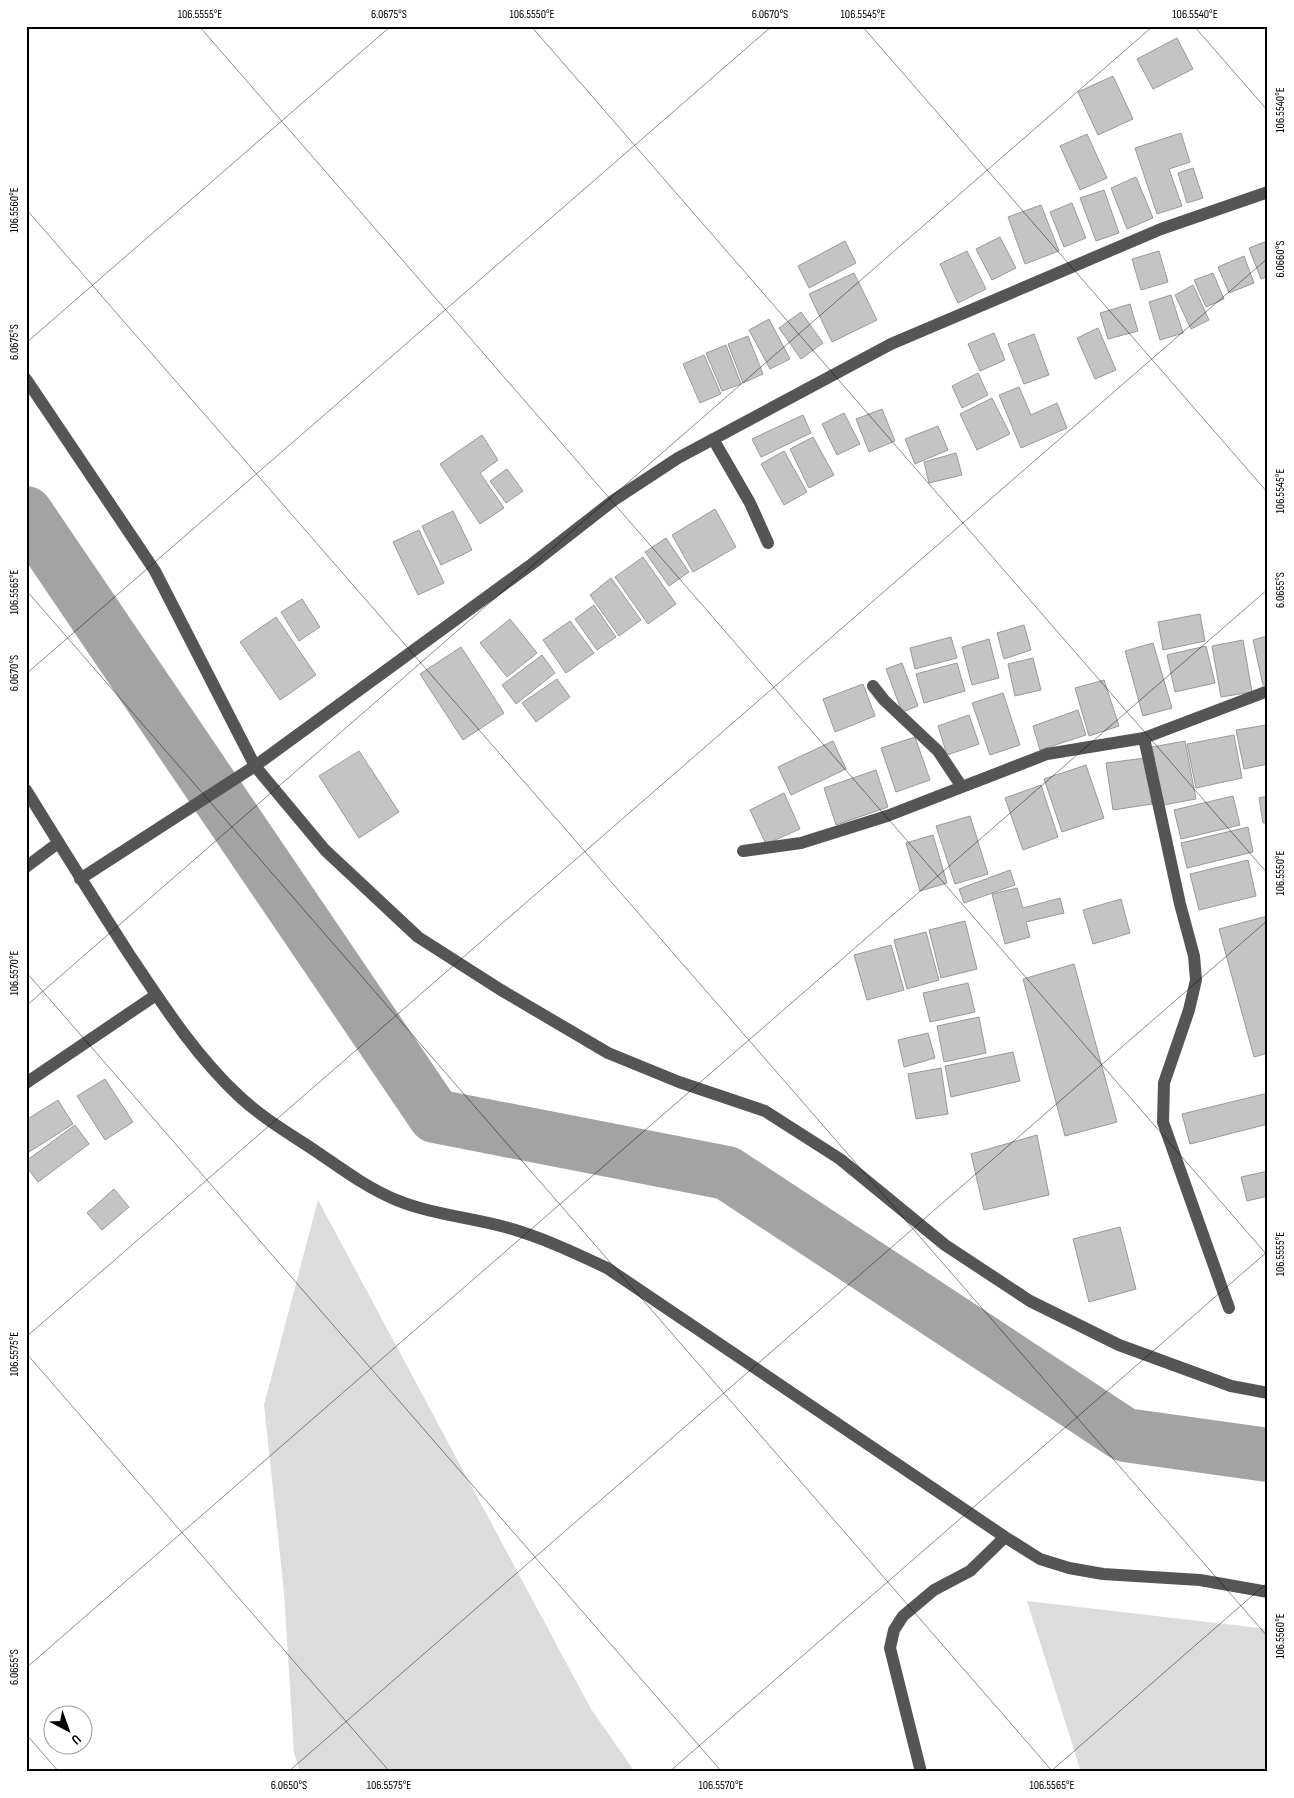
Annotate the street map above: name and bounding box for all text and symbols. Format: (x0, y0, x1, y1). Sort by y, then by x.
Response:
text: 106.5555°E (178, 7, 222, 22)
text: 6.0675°S (371, 7, 407, 22)
text: 106.5550°E (509, 7, 555, 22)
text: 6.0670°S (752, 7, 788, 22)
text: 106.5545°E (841, 7, 885, 22)
text: 106.5540°E (1172, 7, 1218, 22)
text: 106.5540°E (1273, 87, 1288, 133)
text: 106.5560°E (7, 187, 22, 233)
text: 6.0660°S (1273, 241, 1288, 277)
text: 6.0675°S (7, 324, 22, 360)
text: 106.5545°E (1273, 469, 1288, 513)
text: 106.5565°E (7, 569, 22, 614)
text: 6.0655°S (1273, 572, 1288, 608)
text: 6.0670°S (7, 655, 22, 691)
text: 106.5550°E (1273, 850, 1288, 896)
text: 106.5570°E (7, 950, 22, 995)
text: 106.5555°E (1273, 1232, 1288, 1276)
text: 106.5575°E (7, 1332, 22, 1376)
text: 106.5560°E (1273, 1613, 1288, 1659)
text: 6.0655°S (7, 1649, 22, 1685)
north arrow (42, 1706, 92, 1756)
text: U (68, 1731, 85, 1748)
text: 6.0650°S (271, 1778, 307, 1793)
text: 106.5575°E (367, 1778, 411, 1793)
text: 106.5570°E (699, 1778, 744, 1793)
text: 106.5565°E (1030, 1778, 1075, 1793)

